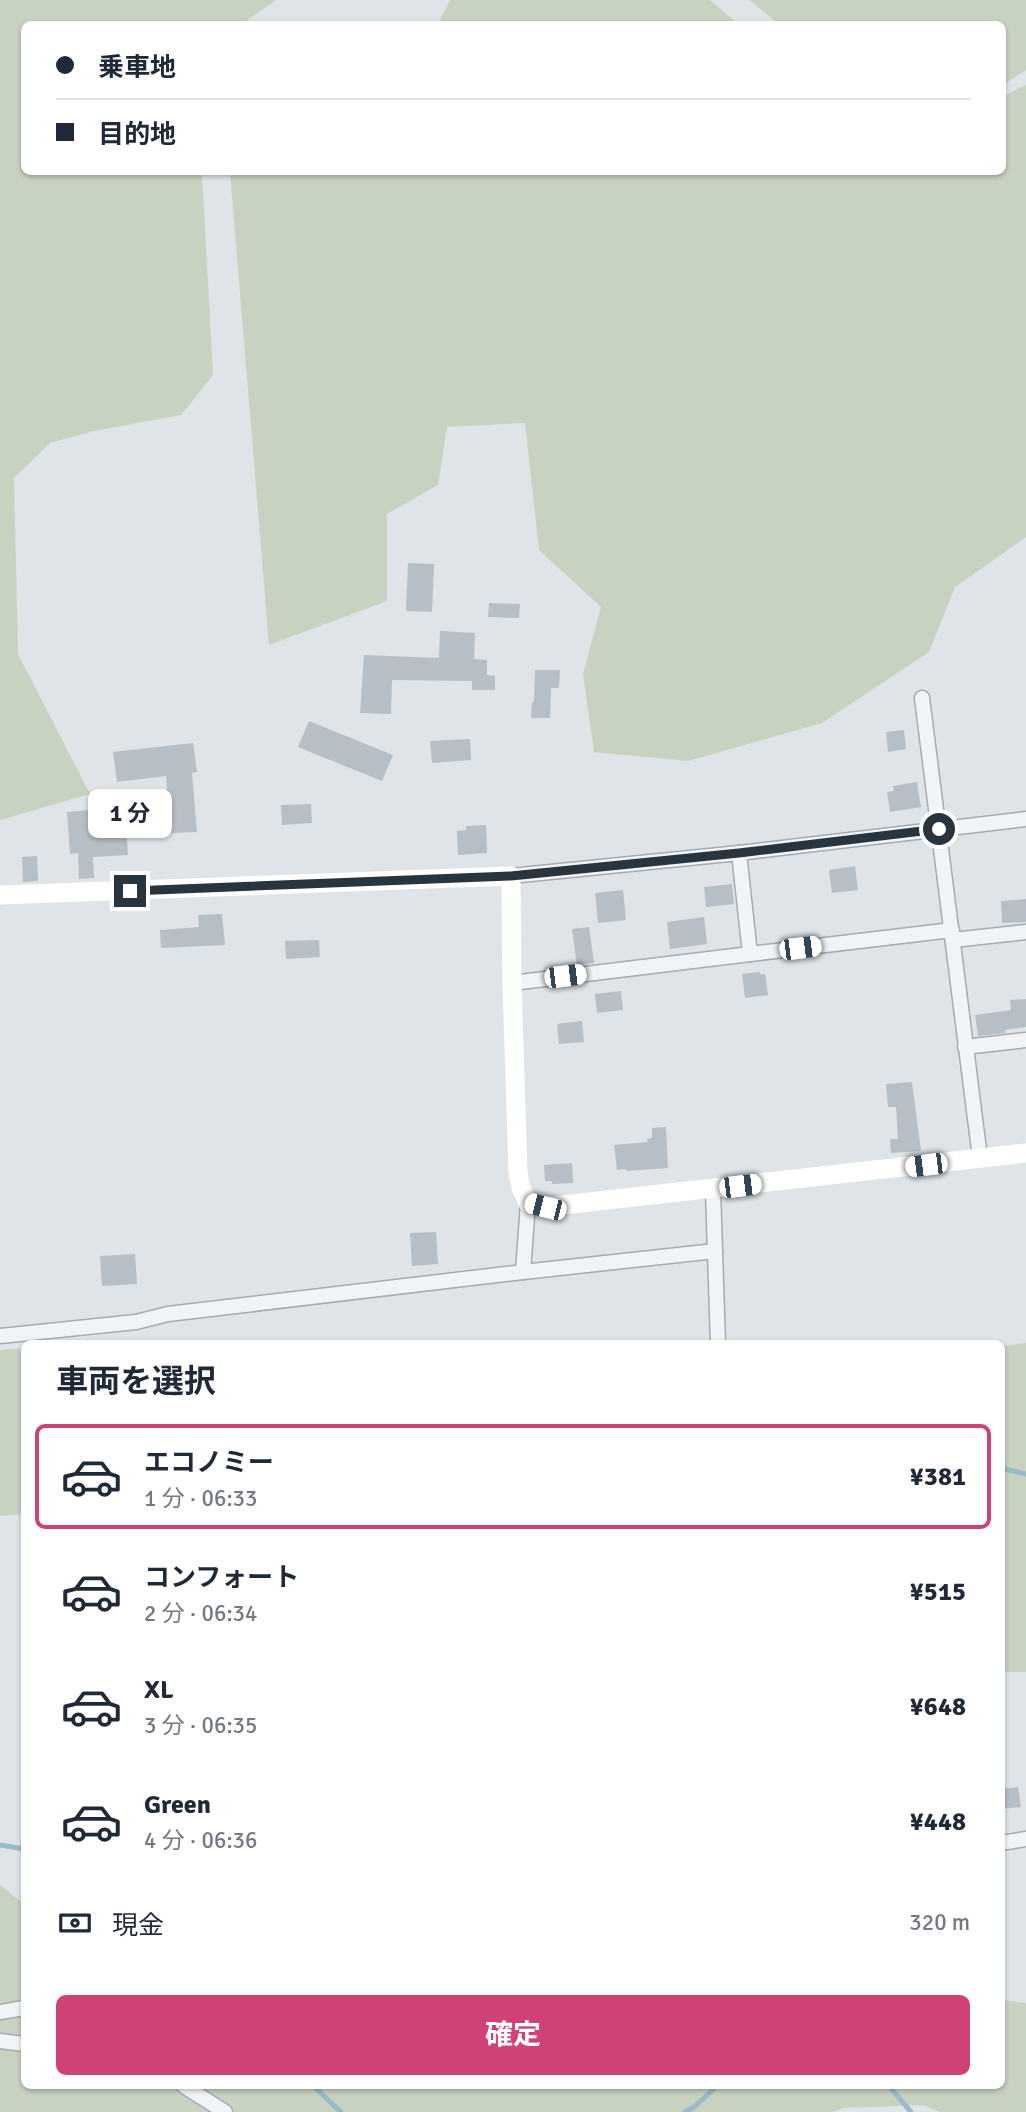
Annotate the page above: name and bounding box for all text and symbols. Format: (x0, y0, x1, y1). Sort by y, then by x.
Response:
text: 乗車地 (98, 52, 176, 84)
text: 目的地 (98, 119, 176, 151)
callout: 1 分 (88, 790, 172, 838)
text: 1 分 (110, 799, 150, 828)
route start (923, 813, 955, 845)
route end (114, 875, 146, 907)
car (778, 935, 823, 961)
car (543, 963, 588, 989)
car (904, 1152, 949, 1178)
car (718, 1173, 763, 1199)
car (523, 1192, 568, 1222)
text: 車両を選択 (56, 1362, 216, 1401)
icon: car (60, 1445, 123, 1508)
text: エコノミー (144, 1447, 274, 1479)
text: ¥381 (910, 1461, 966, 1493)
text: 1 分 · 06:33 (144, 1484, 257, 1513)
icon: car (60, 1560, 123, 1623)
text: コンフォート (144, 1562, 299, 1594)
text: ¥515 (910, 1576, 966, 1608)
text: 2 分 · 06:34 (144, 1599, 257, 1628)
text: XL (144, 1674, 174, 1706)
icon: car (60, 1675, 123, 1738)
text: ¥648 (910, 1691, 966, 1723)
text: 3 分 · 06:35 (144, 1711, 257, 1740)
text: Green (144, 1789, 211, 1821)
icon: car (60, 1790, 123, 1853)
text: ¥448 (910, 1806, 966, 1838)
text: 4 分 · 06:36 (144, 1826, 257, 1855)
icon: cash (56, 1904, 94, 1942)
text: 320 m (909, 1908, 970, 1937)
text: 現金 (112, 1910, 164, 1942)
button: 確定 (56, 1995, 970, 2075)

